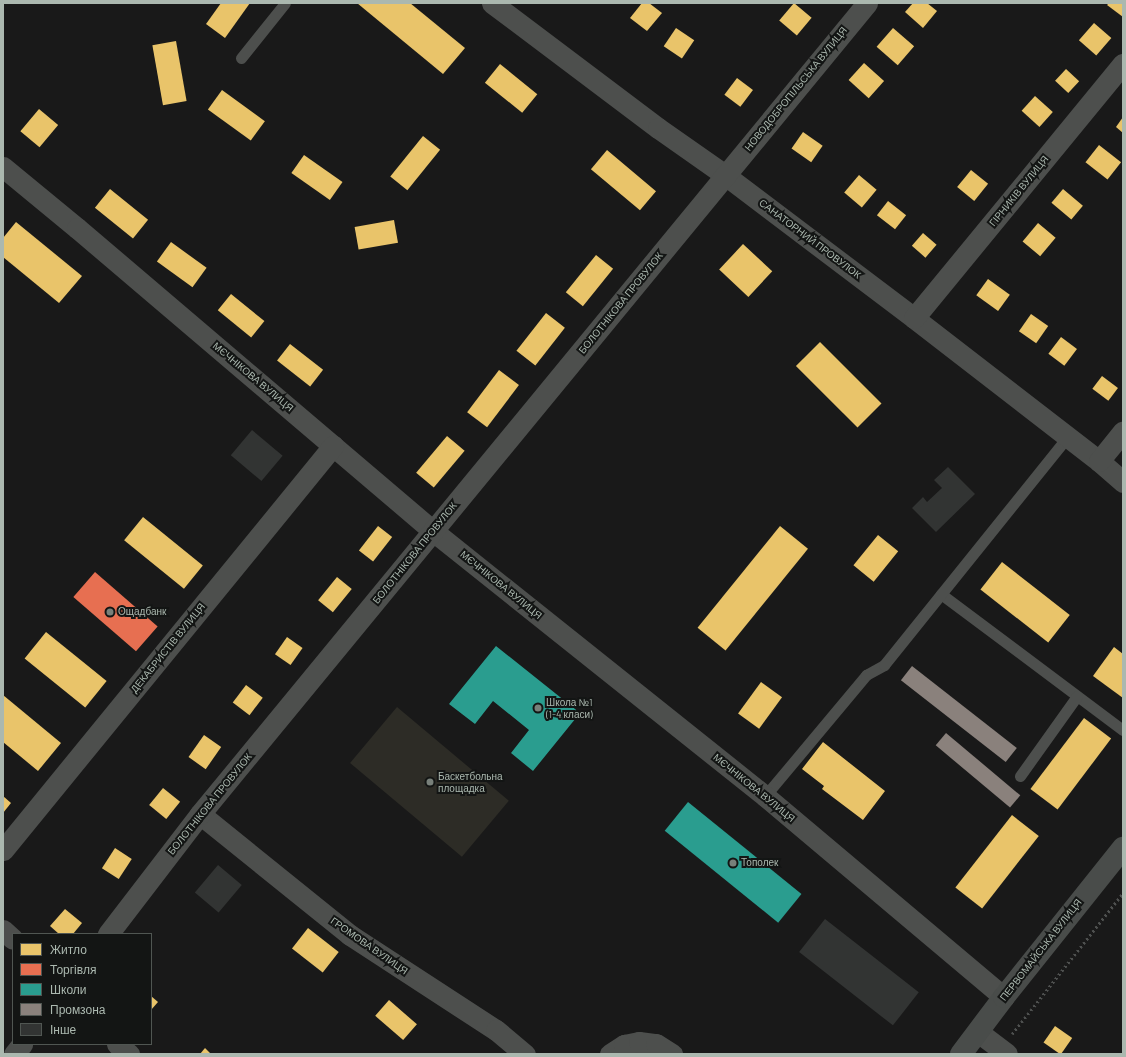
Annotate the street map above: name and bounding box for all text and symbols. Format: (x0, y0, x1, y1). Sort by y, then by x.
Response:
street label: НОВОДОБРОПІЛЬСЬКА ВУЛИЦЯ (742, 25, 850, 153)
street label: ГІРНИКІВ ВУЛИЦЯ (987, 153, 1051, 229)
street label: САНАТОРНИЙ ПРОВУЛОК (757, 197, 863, 281)
street label: БОЛОТНІКОВА ПРОВУЛОК (576, 250, 666, 356)
street label: МЄЧНІКОВА ВУЛИЦЯ (210, 340, 296, 414)
street label: БОЛОТНІКОВА ПРОВУЛОК (370, 500, 460, 606)
street label: МЄЧНІКОВА ВУЛИЦЯ (458, 548, 544, 622)
street label: ДЕКАБРИСТІВ ВУЛИЦЯ (128, 601, 208, 695)
place label: Ощадбанк (118, 606, 166, 618)
marker: Ощадбанк (105, 607, 115, 617)
place label: Школа №1 (1-4 класи) (546, 696, 593, 720)
marker: Школа №1 (1-4 класи) (533, 703, 543, 713)
street label: БОЛОТНІКОВА ПРОВУЛОК (165, 751, 255, 857)
street label: МЄЧНІКОВА ВУЛИЦЯ (711, 751, 797, 825)
place label: Баскетбольна площадка (438, 770, 503, 794)
marker: Баскетбольна площадка (425, 777, 435, 787)
place label: Тополек (741, 857, 778, 869)
marker: Тополек (728, 858, 738, 868)
street label: ПЕРВОМАЙСЬКА ВУЛИЦЯ (998, 897, 1084, 1003)
street label: ГРОМОВА ВУЛИЦЯ (328, 915, 410, 977)
legend (12, 933, 152, 1045)
text: Житло (50, 942, 87, 956)
text: Торгівля (50, 962, 96, 976)
text: Школи (50, 982, 87, 996)
text: Промзона (50, 1002, 105, 1016)
text: Інше (50, 1022, 76, 1036)

